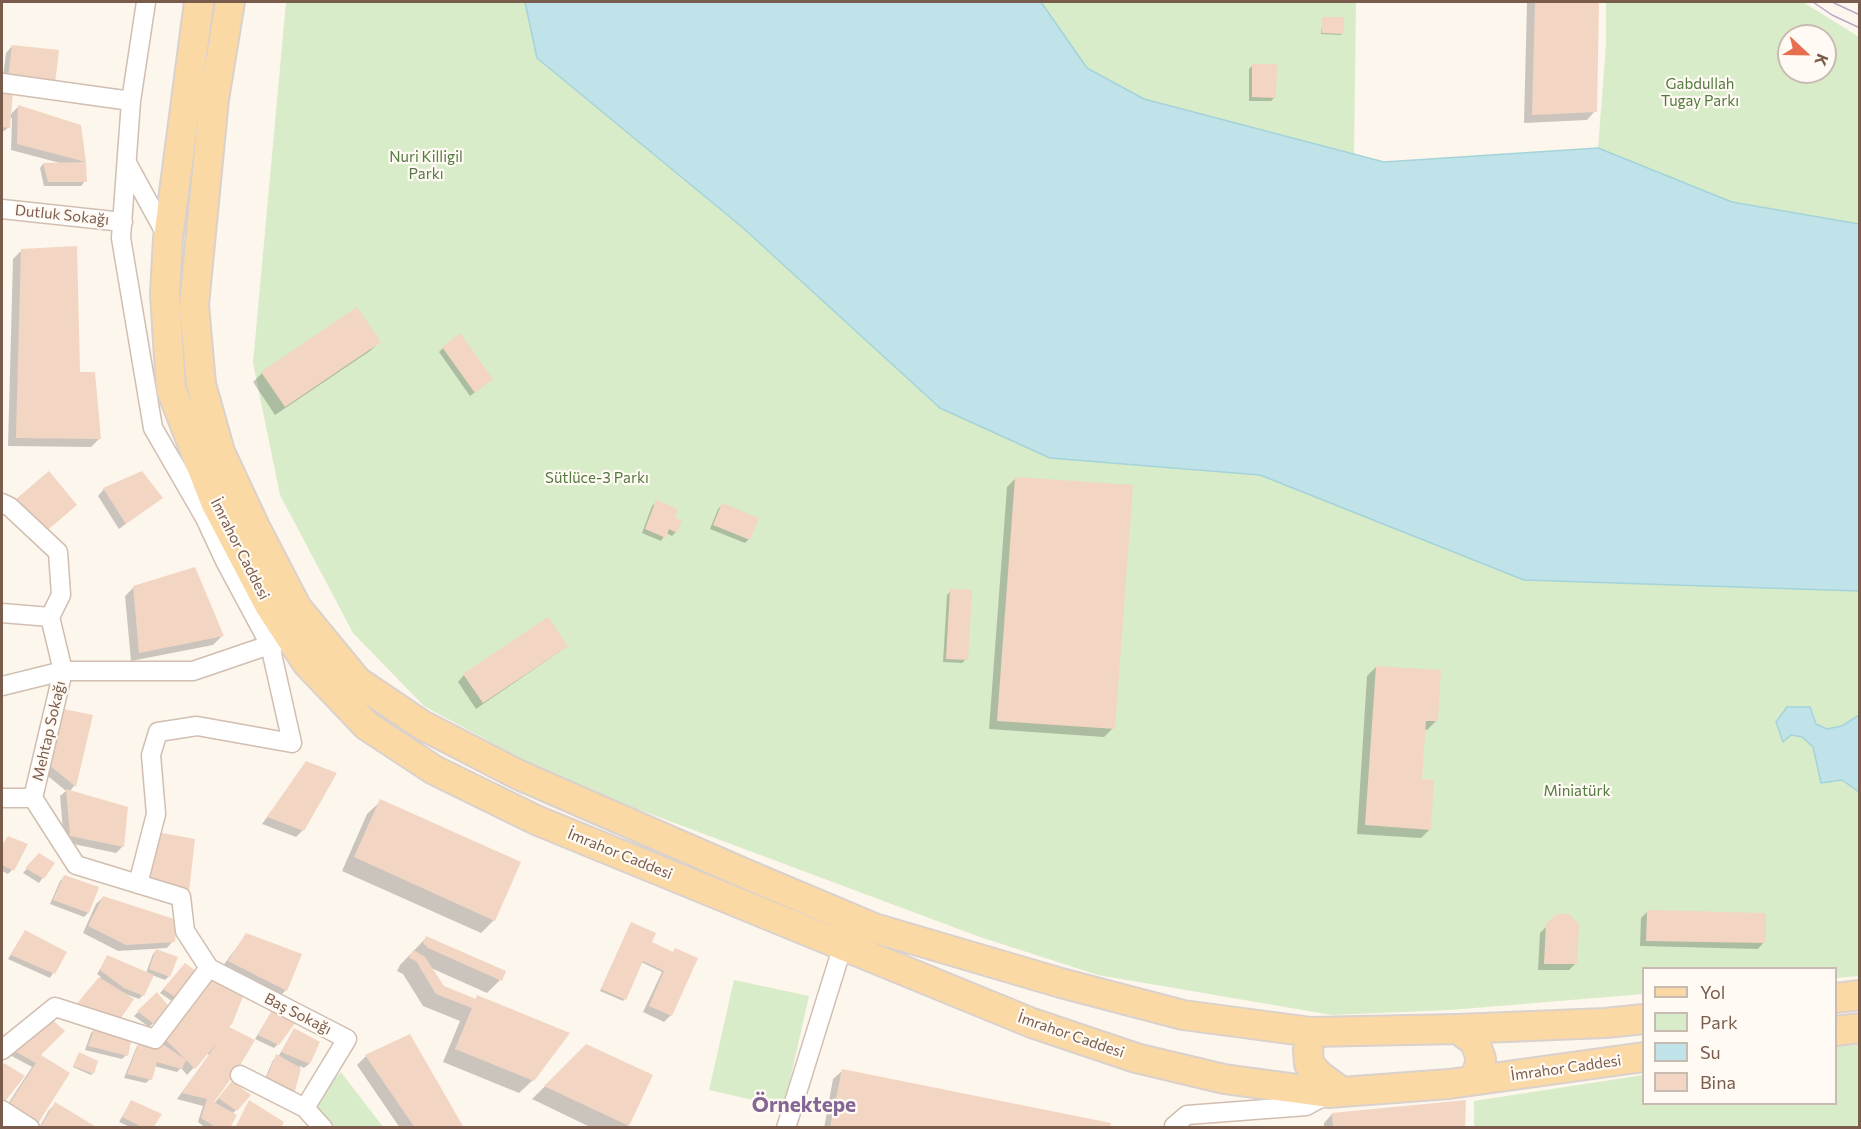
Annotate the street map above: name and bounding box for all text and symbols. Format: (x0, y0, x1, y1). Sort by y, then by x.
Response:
north arrow (1777, 24, 1837, 84)
text: K (1811, 51, 1833, 69)
park label: Gabdullah Tugay Parkı (1661, 75, 1739, 110)
park label: Nuri Killigil Parkı (389, 148, 463, 183)
street label: Dutluk Sokağı (14, 201, 110, 229)
park label: Sütlüce-3 Parkı (545, 469, 649, 487)
street label: İmrahor Caddesi (207, 495, 273, 603)
street label: Mehtap Sokağı (29, 679, 69, 783)
park label: Miniatürk (1543, 782, 1611, 800)
street label: İmrahor Caddesi (565, 825, 675, 883)
legend (1642, 967, 1837, 1105)
text: Yol (1700, 981, 1725, 1003)
street label: Baş Sokağı (261, 989, 335, 1039)
street label: İmrahor Caddesi (1015, 1008, 1127, 1062)
text: Park (1700, 1011, 1738, 1033)
text: Su (1700, 1041, 1721, 1063)
street label: İmrahor Caddesi (1510, 1051, 1622, 1085)
text: Bina (1700, 1071, 1736, 1093)
district label: Örnektepe (752, 1092, 856, 1118)

